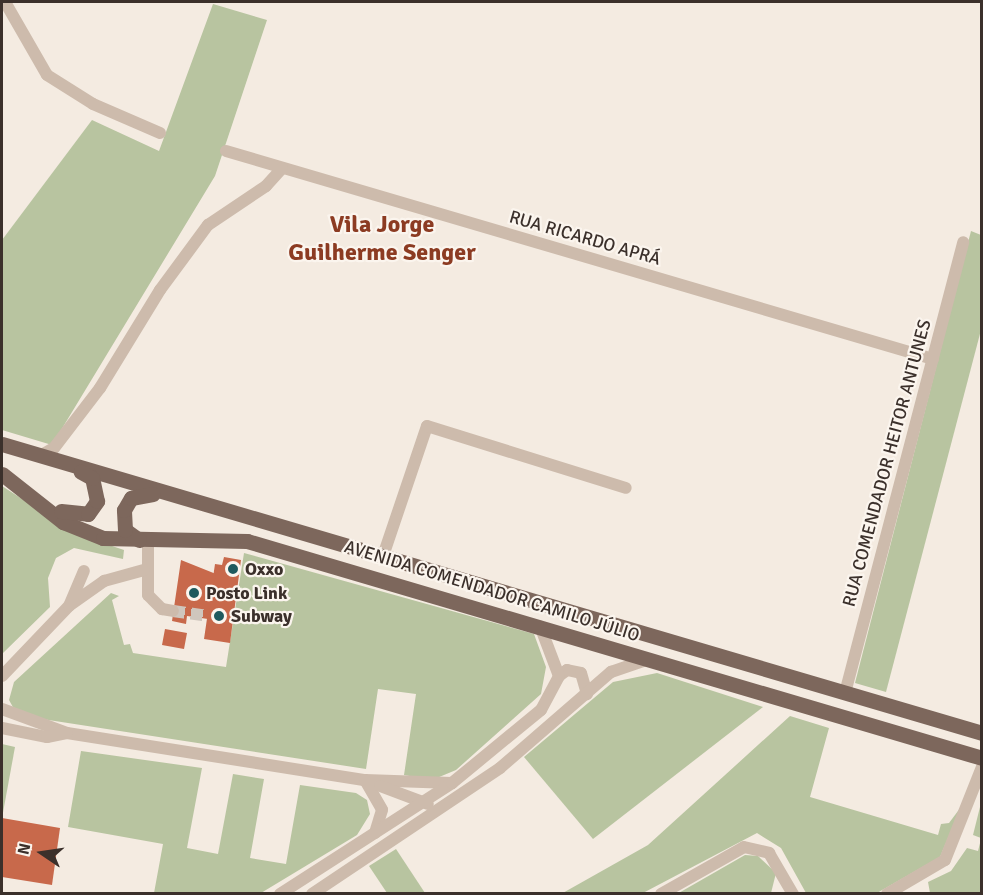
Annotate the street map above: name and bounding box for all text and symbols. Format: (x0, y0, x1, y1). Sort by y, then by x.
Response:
street label: RUA RICARDO APRÁ (507, 206, 663, 270)
district label: Vila Jorge Guilherme Senger (288, 211, 476, 267)
street label: RUA COMENDADOR HEITOR ANTUNES (838, 317, 936, 609)
street label: AVENIDA COMENDADOR CAMILO JÚLIO (342, 536, 642, 646)
place label: Oxxo (245, 558, 283, 580)
marker: Oxxo (226, 562, 240, 576)
place label: Posto Link (206, 582, 287, 604)
marker: Posto Link (187, 586, 201, 600)
place label: Subway (231, 605, 292, 627)
marker: Subway (212, 609, 226, 623)
north arrow (12, 823, 72, 883)
text: N (13, 841, 35, 857)

